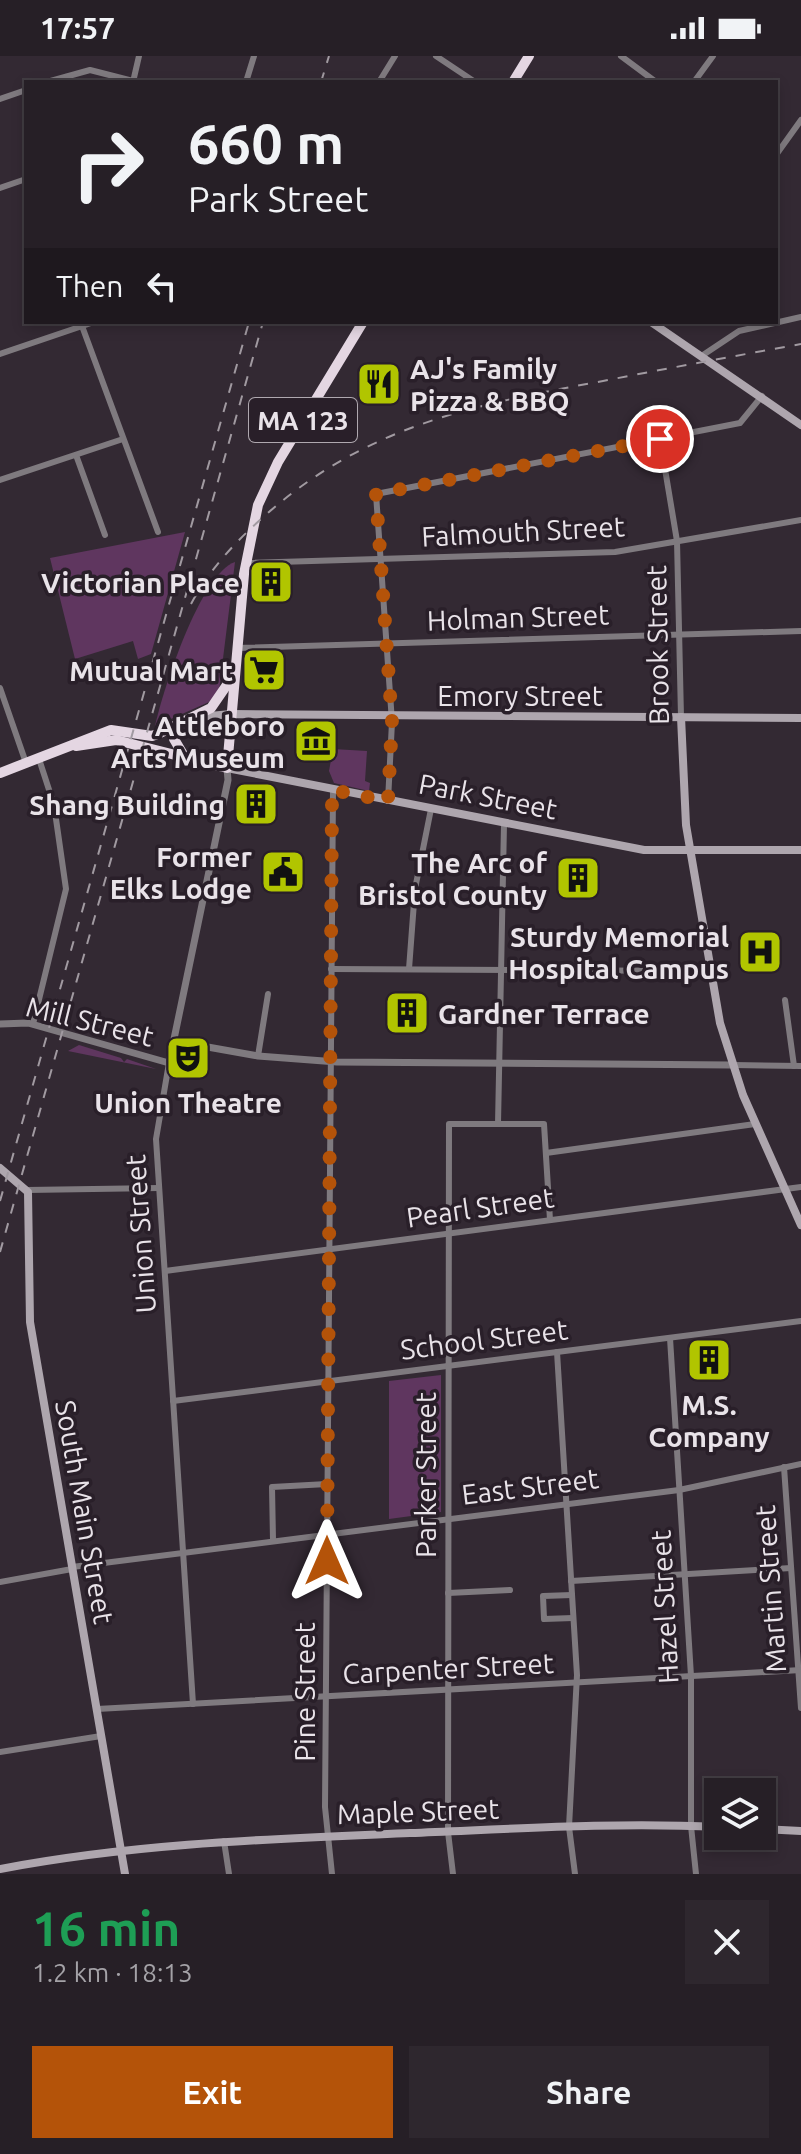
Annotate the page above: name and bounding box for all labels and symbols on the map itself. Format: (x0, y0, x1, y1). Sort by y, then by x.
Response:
place label: AJ's Family Pizza & BBQ (410, 353, 570, 416)
restaurant icon: AJ's Family Pizza & BBQ (355, 360, 403, 408)
road number: MA 123 (249, 398, 357, 442)
pin (626, 405, 694, 473)
street label: Falmouth Street (421, 510, 625, 552)
building icon: Victorian Place (247, 558, 295, 606)
street label: Brook Street (640, 565, 674, 725)
place label: Victorian Place (41, 567, 240, 598)
street label: Holman Street (426, 598, 610, 636)
supermarket icon: Mutual Mart (240, 646, 288, 694)
place label: Mutual Mart (69, 655, 233, 686)
street label: Emory Street (437, 680, 603, 711)
place label: Attleboro Arts Museum (111, 710, 285, 773)
museum icon: Attleboro Arts Museum (292, 717, 340, 765)
street label: Park Street (416, 767, 560, 825)
building icon: Shang Building (232, 780, 280, 828)
place label: Shang Building (29, 789, 225, 820)
place label: Former Elks Lodge (110, 841, 252, 904)
place label: The Arc of Bristol County (358, 847, 547, 910)
public building icon: Former Elks Lodge (259, 848, 307, 896)
building icon: The Arc of Bristol County (554, 854, 602, 902)
place label: Sturdy Memorial Hospital Campus (508, 921, 729, 984)
hospital icon: Sturdy Memorial Hospital Campus (736, 928, 784, 976)
building icon: Gardner Terrace (383, 989, 431, 1037)
street label: Mill Street (23, 990, 157, 1052)
place label: Gardner Terrace (438, 998, 650, 1029)
theatre icon: Union Theatre (164, 1034, 212, 1082)
place label: Union Theatre (94, 1087, 282, 1118)
street label: Union Street (119, 1154, 161, 1314)
street label: Pearl Street (404, 1181, 556, 1233)
street label: School Street (399, 1313, 569, 1365)
building icon: M.S. Company (685, 1336, 733, 1384)
place label: M.S. Company (648, 1389, 770, 1452)
street label: Parker Street (410, 1392, 441, 1558)
street label: South Main Street (50, 1398, 120, 1626)
street label: East Street (460, 1462, 600, 1510)
street label: Martin Street (749, 1504, 791, 1674)
position arrow (285, 1519, 369, 1603)
street label: Hazel Street (644, 1529, 684, 1685)
street label: Pine Street (289, 1622, 320, 1762)
street label: Carpenter Street (342, 1647, 554, 1689)
street label: Maple Street (336, 1793, 500, 1829)

